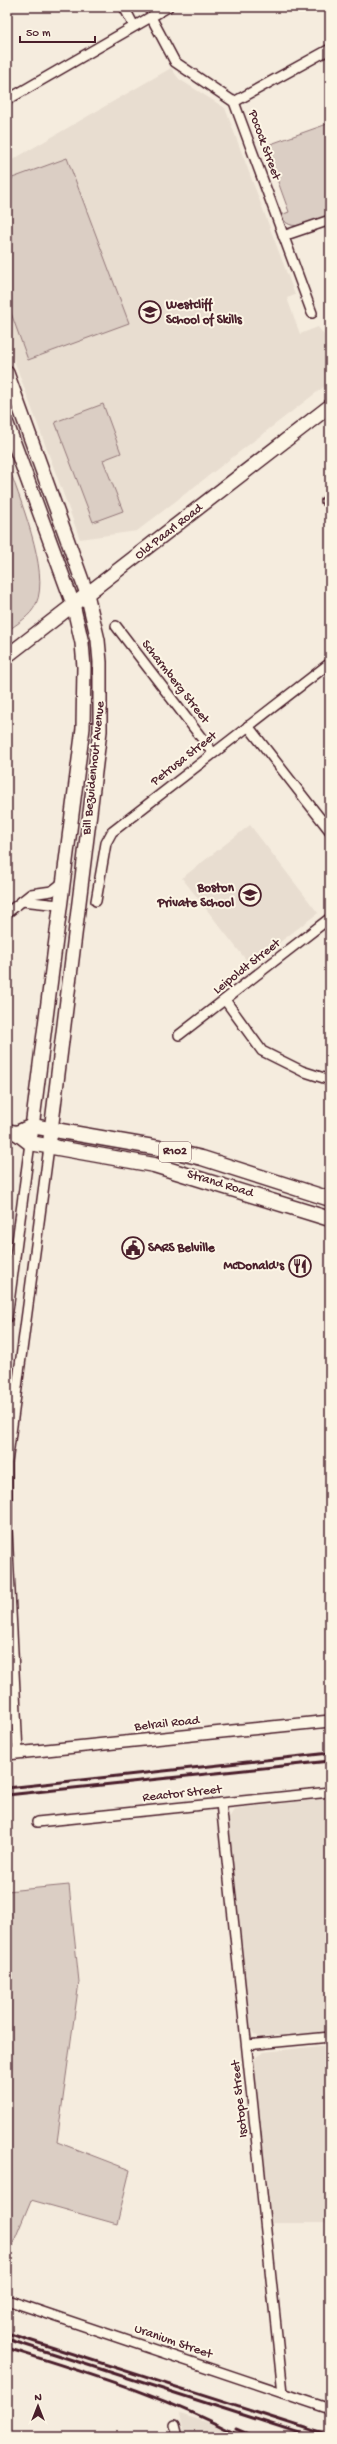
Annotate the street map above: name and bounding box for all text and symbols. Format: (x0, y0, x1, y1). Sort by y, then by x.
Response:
scale bar (20, 18, 95, 44)
text: 50 m (26, 27, 51, 41)
street label: Pocock Street (244, 107, 284, 183)
place label: Westcliff School of Skills (165, 297, 243, 328)
school or university icon: Westcliff School of Skills (137, 299, 163, 325)
street label: Old Paarl Road (132, 500, 207, 563)
street label: Scharmberg Street (138, 637, 213, 728)
street label: Bill Bezuidenhout Avenue (79, 700, 108, 836)
street label: Petrusa Street (147, 728, 221, 790)
place label: Boston Private School (157, 881, 235, 911)
school or university icon: Boston Private School (237, 882, 263, 908)
street label: Leipoldt Street (210, 935, 285, 998)
road number: R102 (159, 1142, 191, 1162)
street label: Strand Road (185, 1167, 256, 1202)
public building icon: SARS Belville (120, 1235, 146, 1261)
place label: SARS Belville (148, 1241, 216, 1256)
restaurant icon: McDonald's (287, 1253, 313, 1279)
place label: McDonald's (223, 1259, 285, 1274)
street label: Belrail Road (133, 1713, 202, 1735)
street label: Reactor Street (142, 1782, 224, 1806)
street label: Isotope Street (228, 2058, 252, 2138)
street label: Uranium Street (132, 2322, 216, 2363)
north arrow (18, 2386, 58, 2426)
text: N (34, 2392, 42, 2404)

